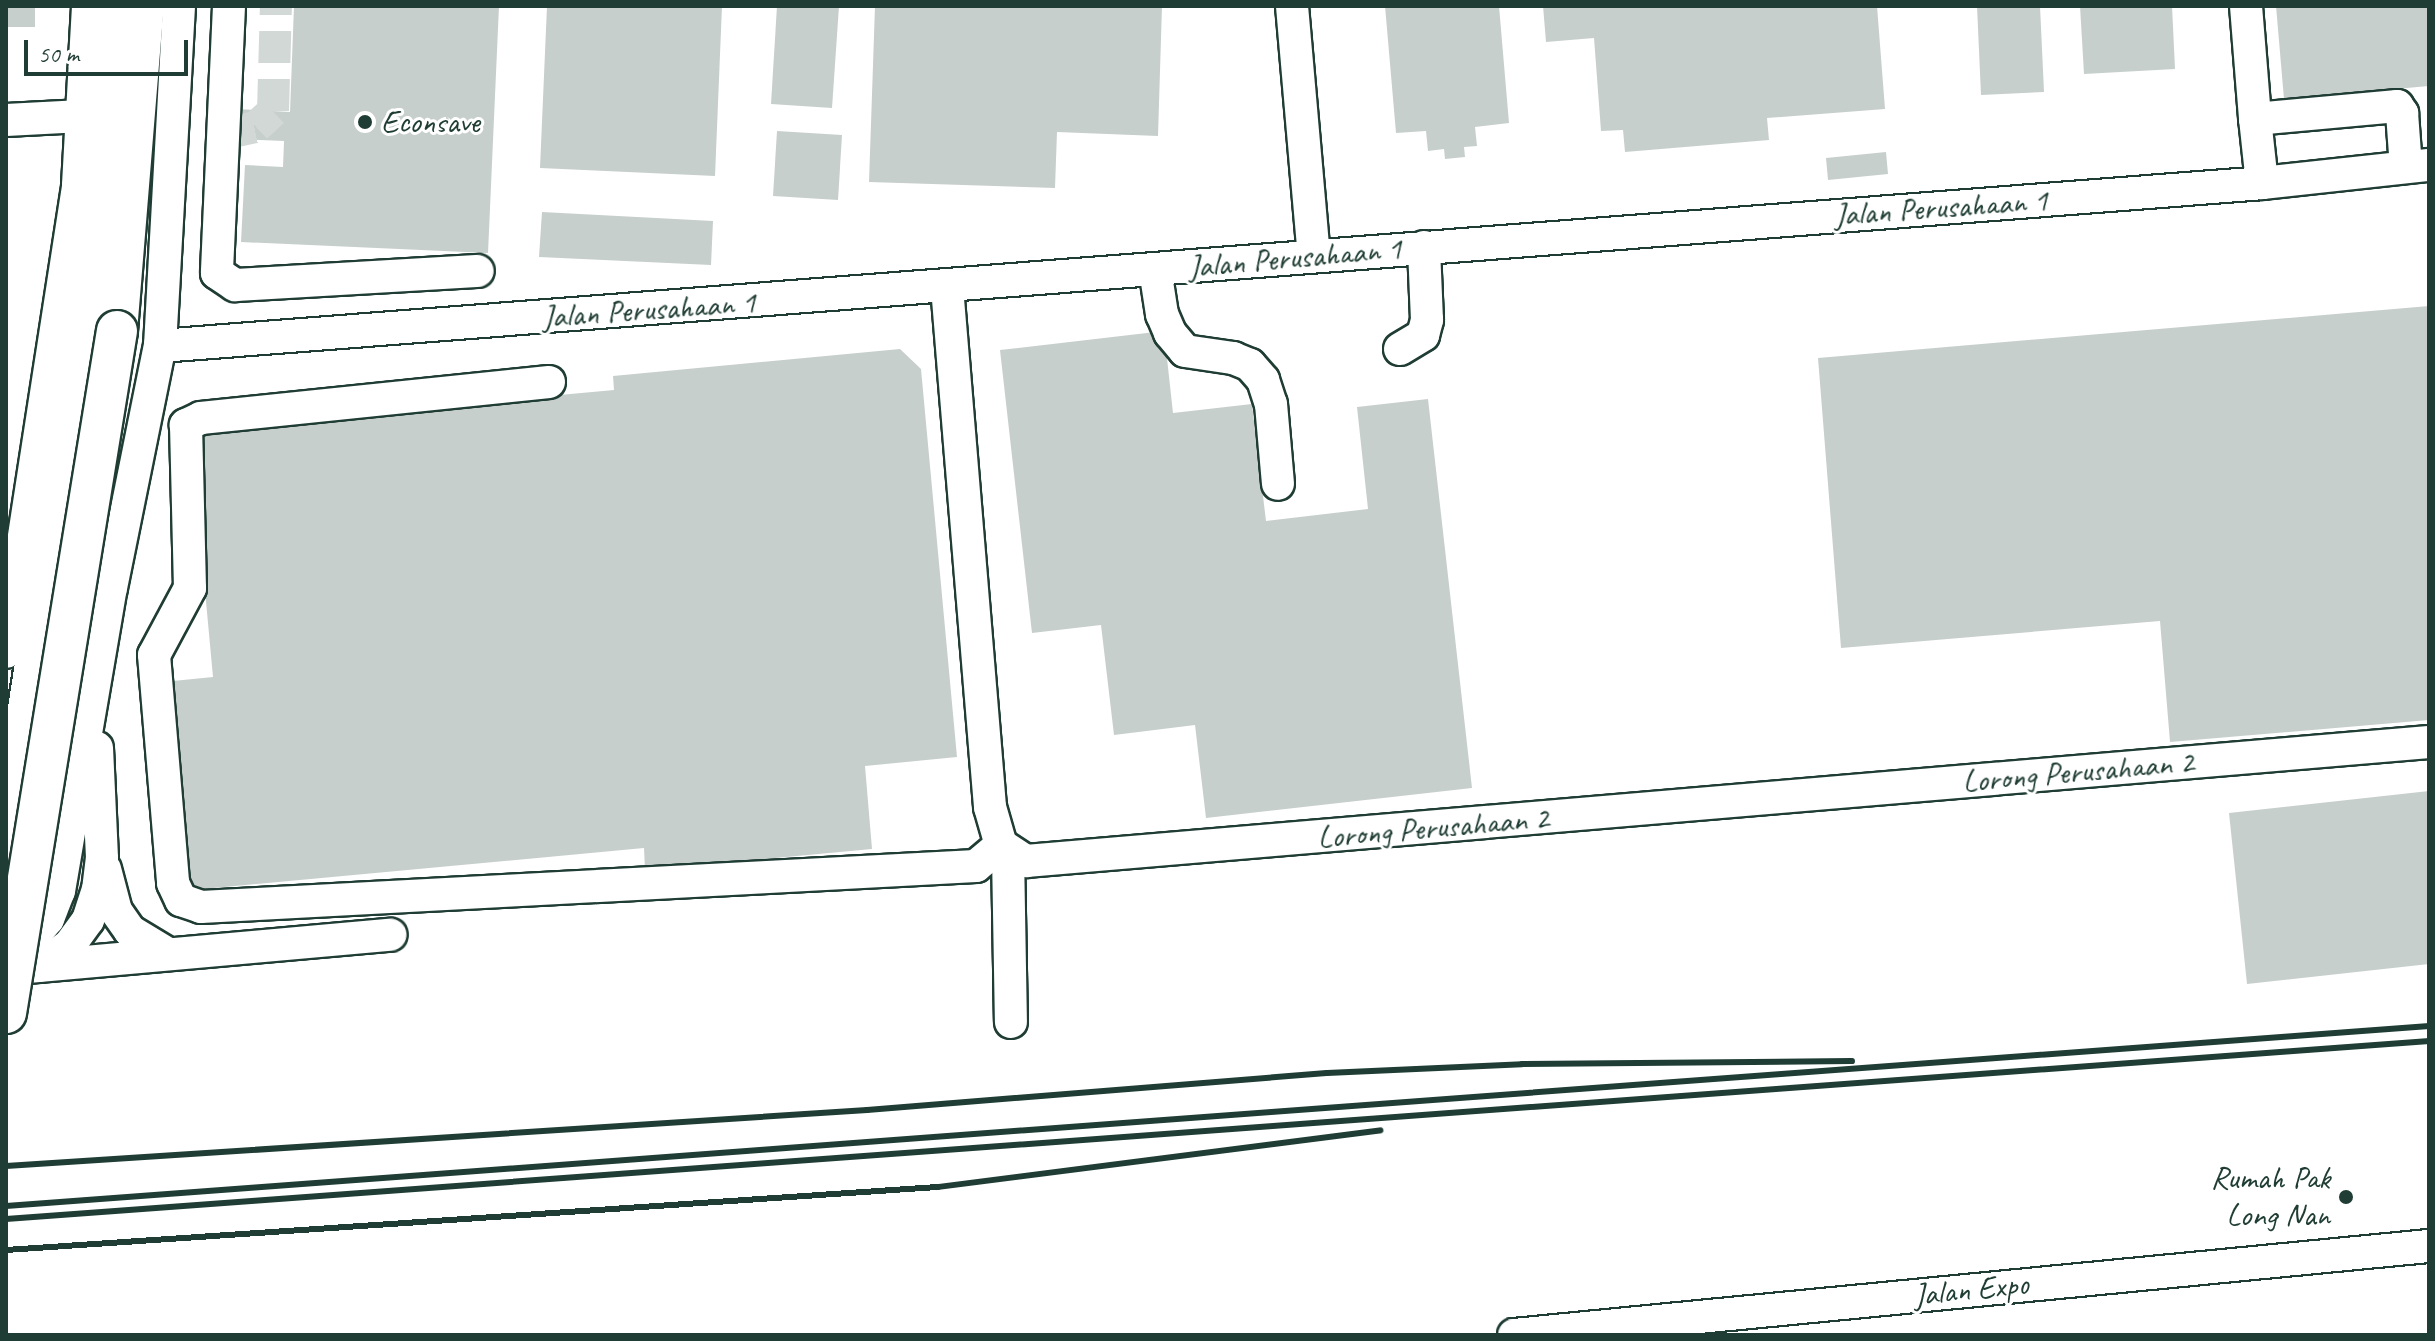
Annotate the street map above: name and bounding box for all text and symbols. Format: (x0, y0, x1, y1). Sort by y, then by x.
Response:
scale bar (28, 24, 192, 74)
text: 50 m (38, 39, 79, 69)
place label: Econsave (381, 103, 480, 141)
marker: Econsave (356, 113, 374, 131)
street label: Jalan Perusahaan 1 (1833, 181, 2049, 235)
street label: Jalan Perusahaan 1 (1187, 230, 1403, 286)
street label: Jalan Perusahaan 1 (541, 283, 757, 337)
street label: Lorong Perusahaan 2 (1961, 743, 2195, 801)
street label: Lorong Perusahaan 2 (1316, 799, 1550, 857)
place label: Rumah Pak Long Nan (2210, 1160, 2330, 1235)
marker: Rumah Pak Long Nan (2337, 1188, 2355, 1206)
street label: Jalan Expo (1912, 1265, 2030, 1315)

